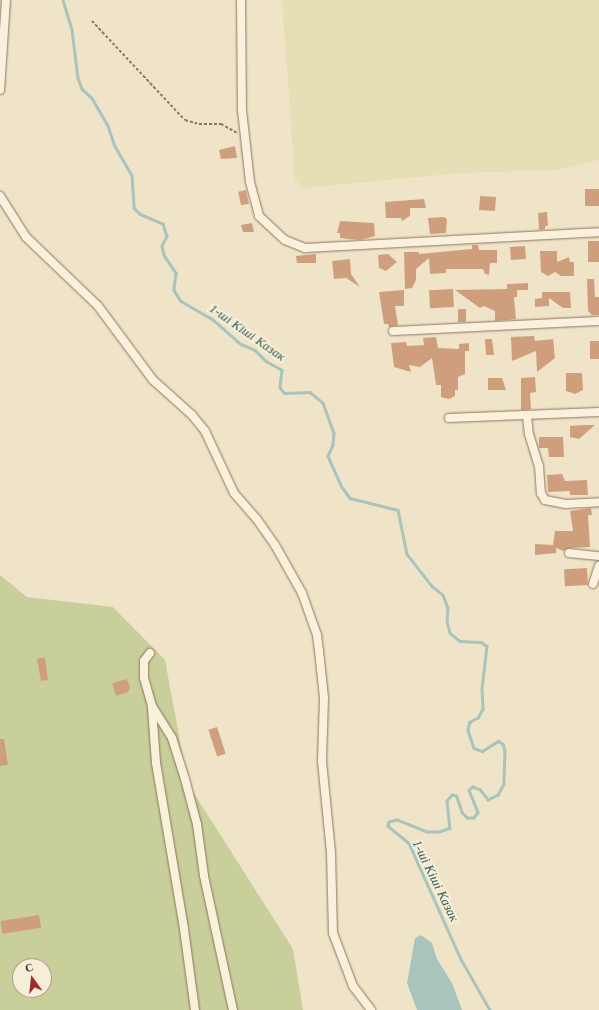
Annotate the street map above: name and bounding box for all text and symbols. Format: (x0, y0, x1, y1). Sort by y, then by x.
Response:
water label: 1-ші Кіші Казак (206, 301, 288, 365)
water label: 1-ші Кіші Казак (408, 837, 462, 925)
north arrow (12, 958, 52, 998)
text: С (24, 961, 35, 974)

